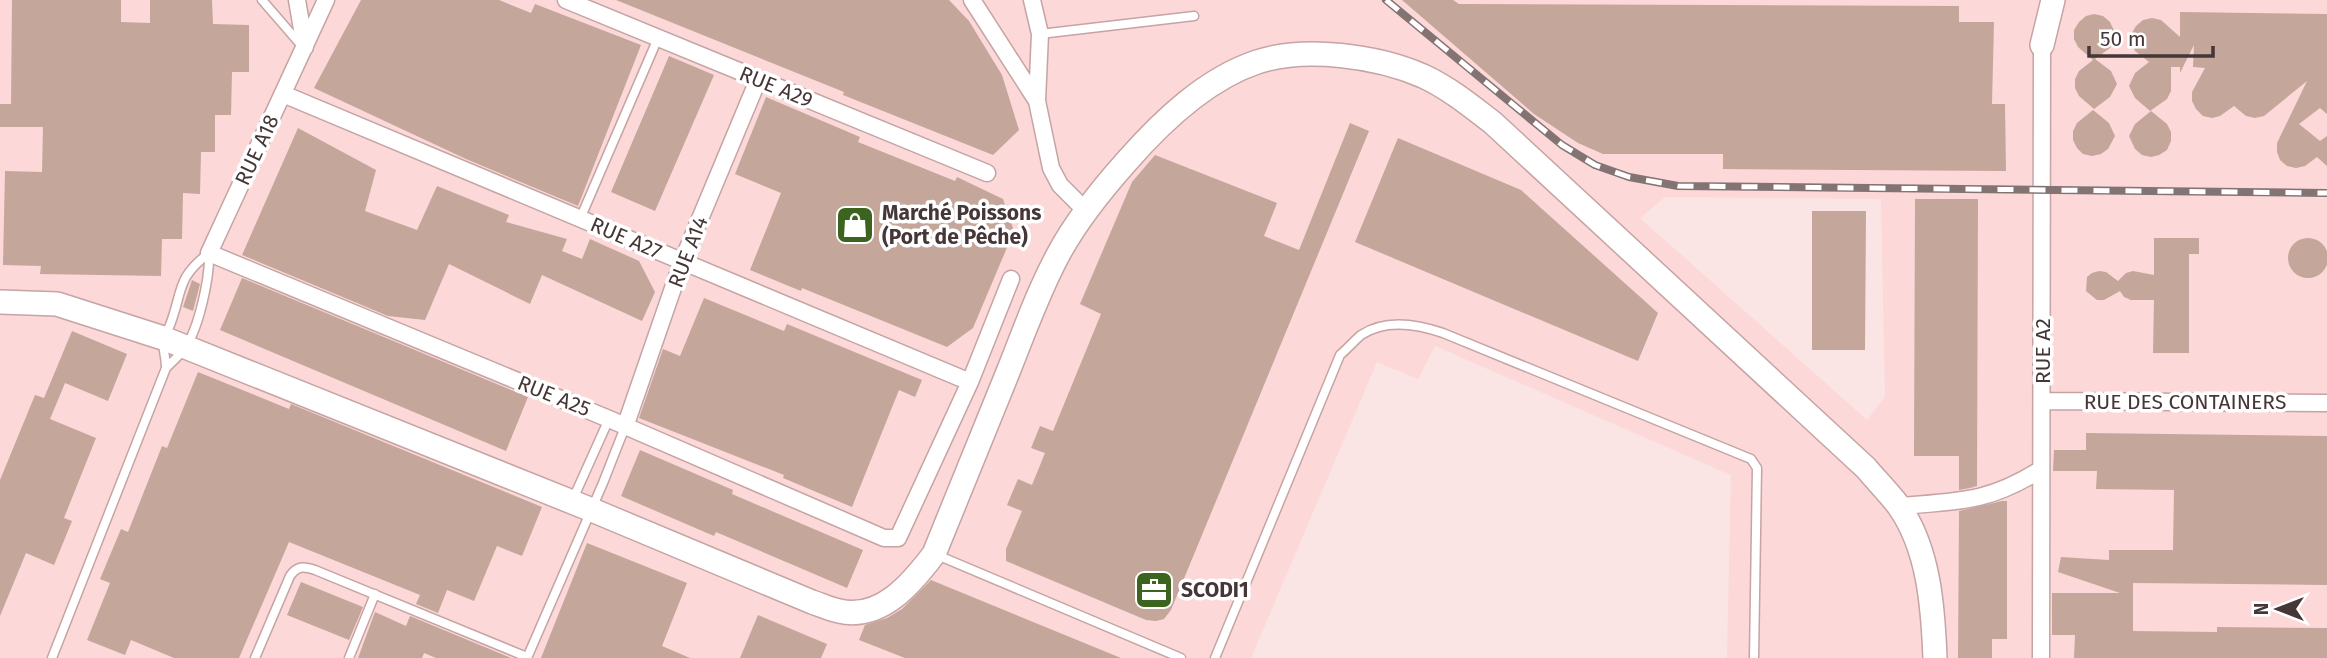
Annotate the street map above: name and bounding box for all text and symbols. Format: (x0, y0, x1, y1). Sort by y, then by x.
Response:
scale bar (2089, 14, 2213, 58)
text: 50 m (2100, 26, 2146, 52)
street label: RUE A29 (736, 61, 816, 113)
street label: RUE A18 (229, 111, 285, 189)
place label: Marché Poissons (Port de Pêche) (882, 200, 1041, 250)
shop icon: Marché Poissons (Port de Pêche) (834, 204, 876, 246)
street label: RUE A27 (586, 211, 666, 265)
street label: RUE A14 (663, 213, 713, 291)
street label: RUE A2 (2030, 318, 2056, 384)
street label: RUE A25 (514, 370, 594, 422)
street label: RUE DES CONTAINERS (2084, 389, 2286, 415)
office icon: SCODI1 (1133, 569, 1175, 611)
north arrow (2243, 574, 2313, 644)
place label: SCODI1 (1181, 577, 1249, 603)
text: N (2250, 603, 2273, 615)

